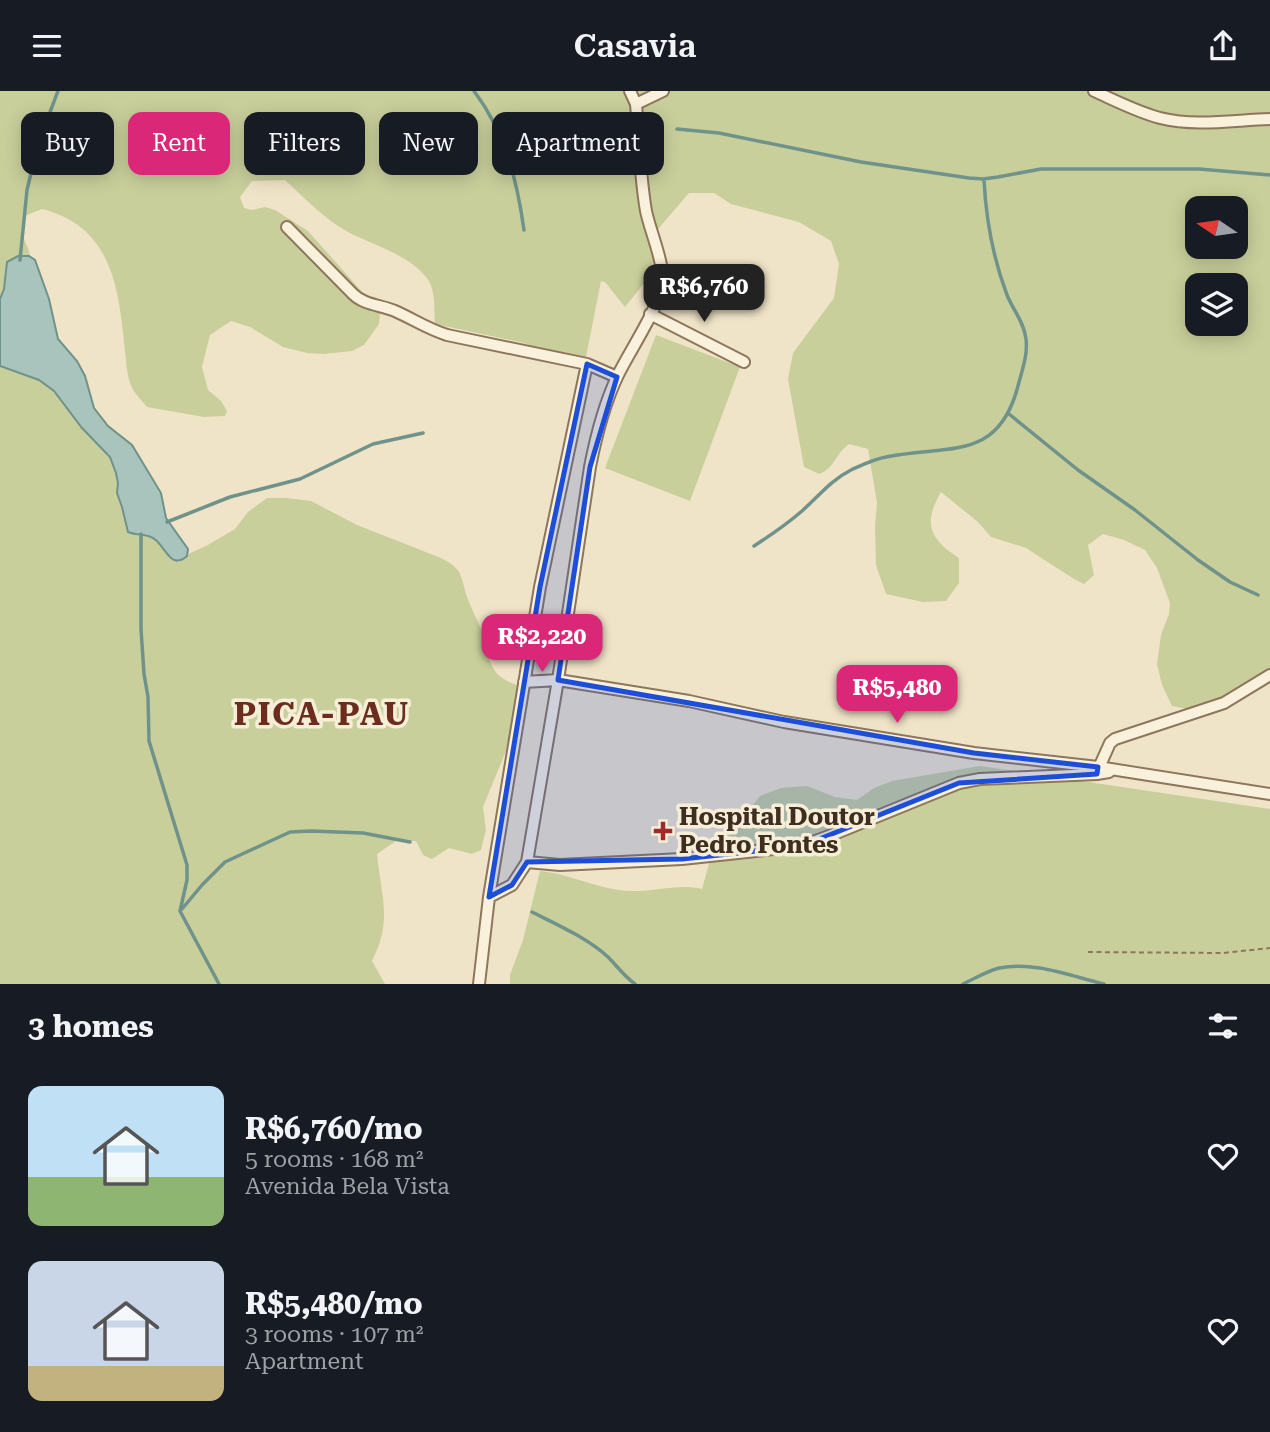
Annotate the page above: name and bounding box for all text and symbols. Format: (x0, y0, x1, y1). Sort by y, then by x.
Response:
icon: menu (28, 27, 66, 65)
text: Casavia (574, 27, 696, 65)
icon: share (1204, 27, 1242, 65)
chip: Buy (21, 112, 114, 175)
chip: Rent (128, 112, 230, 175)
chip: Filters (244, 112, 365, 175)
chip: New (379, 112, 478, 175)
chip: Apartment (492, 112, 664, 175)
north arrow (1185, 196, 1248, 259)
map controls (1185, 196, 1248, 336)
pin: R$6,760 (639, 265, 769, 324)
text: R$6,760 (660, 273, 748, 300)
button: layers (1185, 273, 1248, 336)
pin: R$2,220 (477, 615, 607, 674)
text: R$2,220 (498, 623, 586, 650)
pin: R$5,480 (832, 665, 962, 725)
text: R$5,480 (853, 674, 941, 701)
district label: PICA-PAU (234, 695, 410, 733)
place label: Hospital Doutor Pedro Fontes (679, 803, 875, 859)
marker: Hospital Doutor Pedro Fontes (653, 821, 673, 841)
icon: filters (1204, 1007, 1242, 1045)
text: 3 homes (28, 1009, 154, 1044)
text: R$6,760/mo (245, 1111, 423, 1146)
icon: home (84, 1114, 168, 1198)
icon: heart (1204, 1137, 1242, 1175)
text: 5 rooms · 168 m² (245, 1146, 423, 1173)
text: Avenida Bela Vista (245, 1173, 450, 1200)
text: R$5,480/mo (245, 1286, 423, 1321)
icon: home (84, 1289, 168, 1373)
icon: heart (1204, 1312, 1242, 1350)
text: 3 rooms · 107 m² (245, 1321, 423, 1348)
text: Apartment (245, 1348, 364, 1375)

